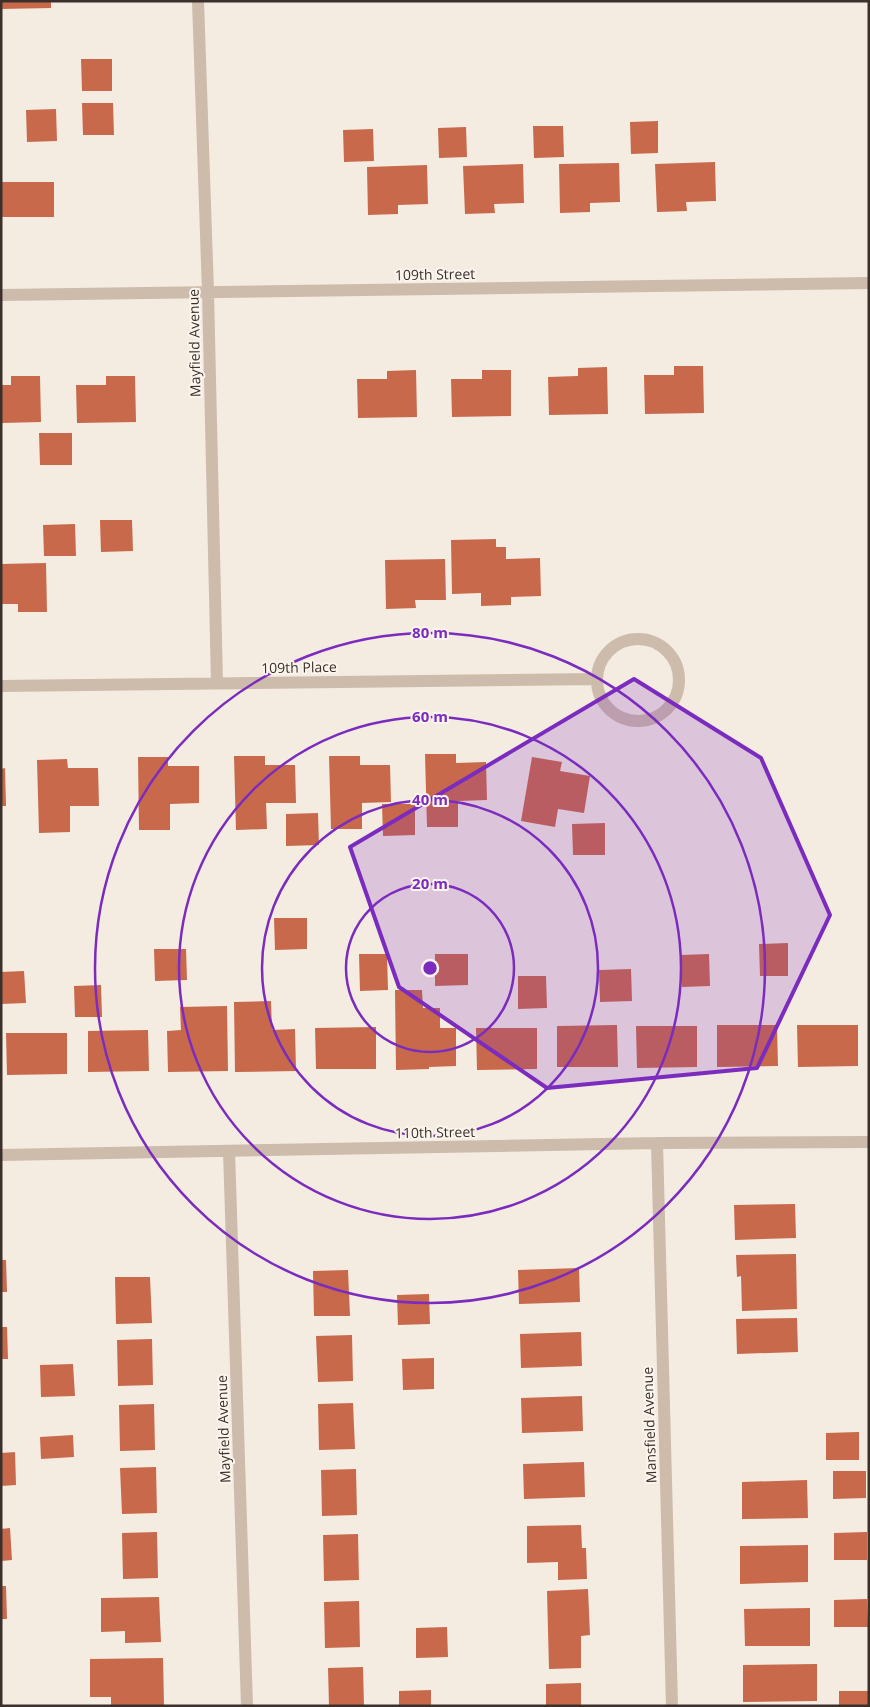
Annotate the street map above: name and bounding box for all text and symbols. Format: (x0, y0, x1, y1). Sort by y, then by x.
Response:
street label: 109th Street (395, 264, 475, 284)
street label: Mayfield Avenue (184, 289, 204, 397)
text: 80 m (412, 622, 448, 642)
street label: 109th Place (261, 657, 337, 677)
text: 60 m (412, 706, 448, 726)
text: 40 m (412, 789, 448, 809)
text: 20 m (412, 873, 448, 893)
centre of rings (421, 959, 439, 977)
street label: 110th Street (395, 1122, 475, 1142)
street label: Mansfield Avenue (637, 1366, 661, 1483)
street label: Mayfield Avenue (212, 1375, 234, 1483)

